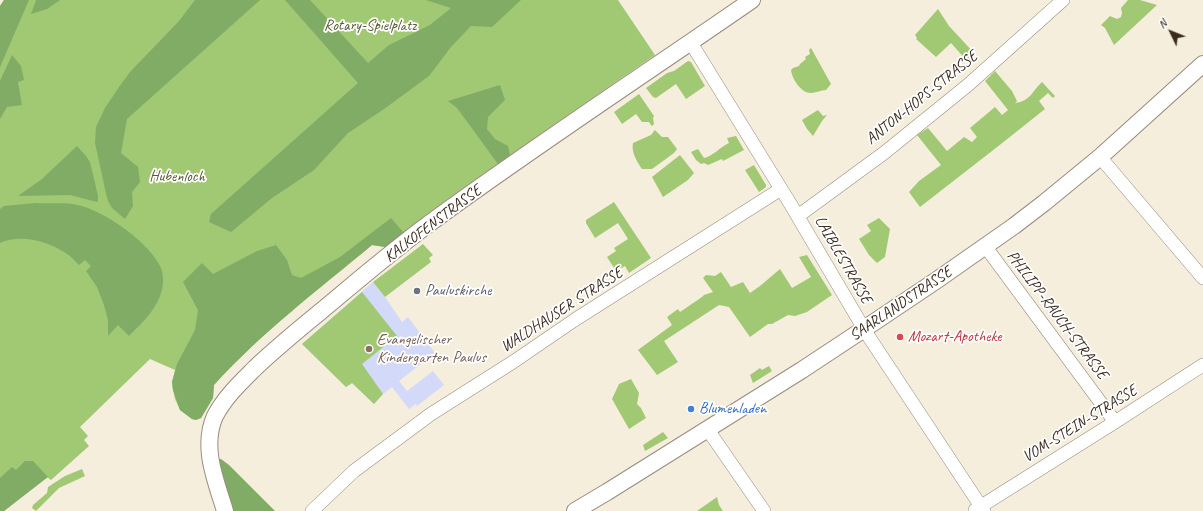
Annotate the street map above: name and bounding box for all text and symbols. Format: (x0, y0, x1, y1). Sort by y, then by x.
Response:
north arrow (1151, 12, 1191, 52)
park label: Rotary-Spielplatz (324, 16, 416, 36)
text: N (1155, 17, 1170, 31)
street label: ANTON-HOPS-STRASSE (862, 47, 982, 149)
park label: Hubenloch (149, 167, 205, 187)
street label: KALKOFENSTRASSE (381, 181, 485, 267)
street label: LAIBLESTRASSE (810, 213, 876, 307)
street label: PHILIPP-RAUCH-STRASSE (1002, 247, 1112, 383)
street label: WALDHAUSER STRASSE (497, 263, 627, 357)
street label: SAARLANDSTRASSE (846, 263, 956, 345)
place label: Pauluskirche (425, 281, 491, 301)
marker: Pauluskirche (412, 286, 422, 296)
place label: Mozart-Apotheke (908, 327, 1001, 347)
place label: Evangelischer Kindergarten Paulus (377, 330, 486, 368)
marker: Mozart-Apotheke (895, 332, 905, 342)
marker: Evangelischer Kindergarten Paulus (364, 344, 374, 354)
street label: VOM-STEIN-STRASSE (1019, 381, 1141, 467)
place label: Blumenladen (699, 399, 766, 419)
marker: Blumenladen (686, 404, 696, 414)

